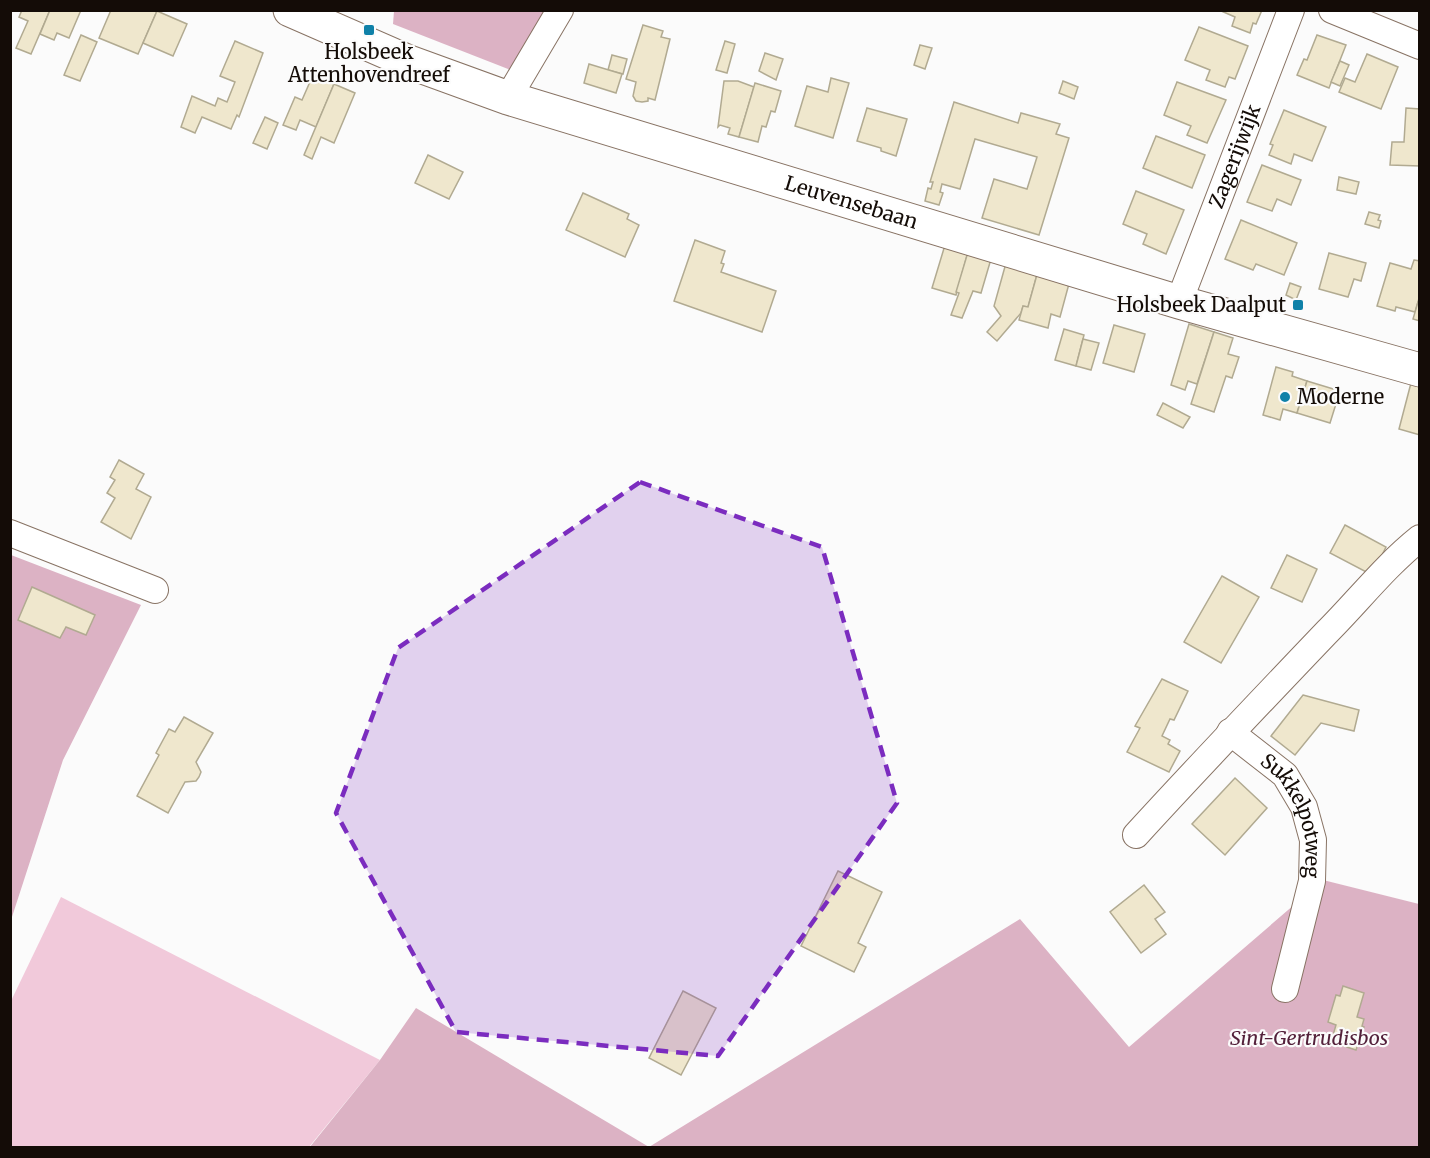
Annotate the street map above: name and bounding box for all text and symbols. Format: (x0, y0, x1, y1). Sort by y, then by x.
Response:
marker: Holsbeek Attenhovendreef (362, 23, 376, 37)
place label: Holsbeek Attenhovendreef (287, 39, 451, 87)
street label: Zagerijwijk (1203, 100, 1266, 212)
street label: Leuvensebaan (782, 170, 921, 234)
place label: Holsbeek Daalput (1117, 292, 1286, 317)
marker: Holsbeek Daalput (1291, 298, 1305, 312)
place label: Moderne (1297, 384, 1384, 409)
marker: Moderne (1278, 390, 1292, 404)
street label: Sukkelpotweg (1256, 748, 1326, 879)
park label: Sint-Gertrudisbos (1230, 1025, 1388, 1050)

